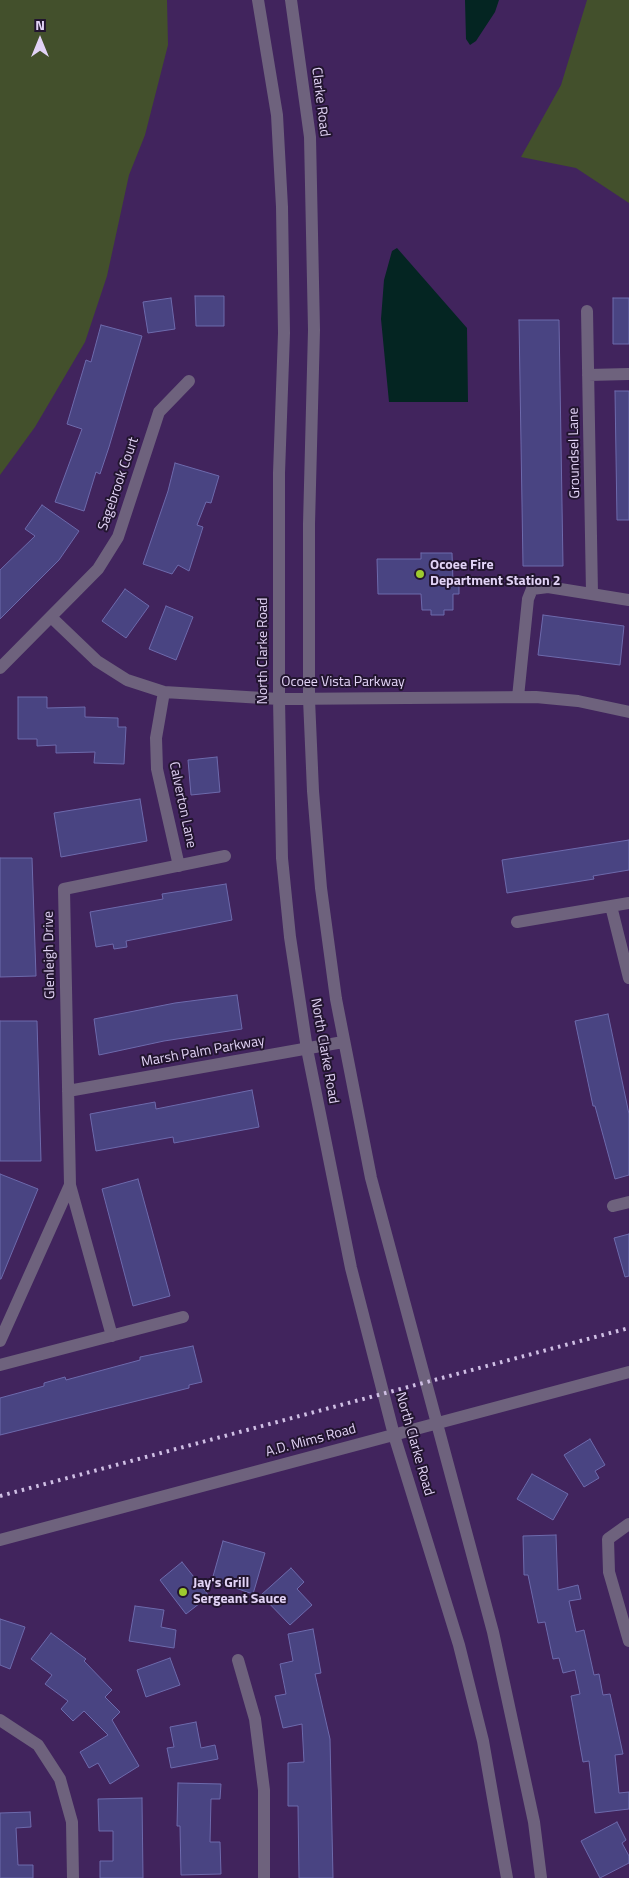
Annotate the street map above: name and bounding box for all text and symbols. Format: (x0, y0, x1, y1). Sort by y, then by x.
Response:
text: N (35, 14, 45, 35)
north arrow (15, 15, 65, 65)
street label: Clarke Road (307, 66, 333, 138)
street label: Groundsel Lane (566, 407, 584, 499)
street label: Sagebrook Court (95, 435, 143, 533)
place label: Ocoee Fire Department Station 2 (430, 558, 561, 590)
marker: Ocoee Fire Department Station 2 (414, 568, 426, 580)
street label: North Clarke Road (256, 598, 272, 704)
street label: Ocoee Vista Parkway (281, 675, 405, 691)
street label: Calverton Lane (165, 760, 199, 850)
street label: Glenleigh Drive (41, 911, 59, 999)
street label: North Clarke Road (306, 997, 342, 1105)
street label: Marsh Palm Parkway (140, 1033, 266, 1071)
street label: North Clarke Road (391, 1390, 437, 1498)
street label: A.D. Mims Road (264, 1421, 358, 1461)
place label: Jay's Grill Sergeant Sauce (193, 1576, 286, 1608)
marker: Jay's Grill Sergeant Sauce (177, 1586, 189, 1598)

